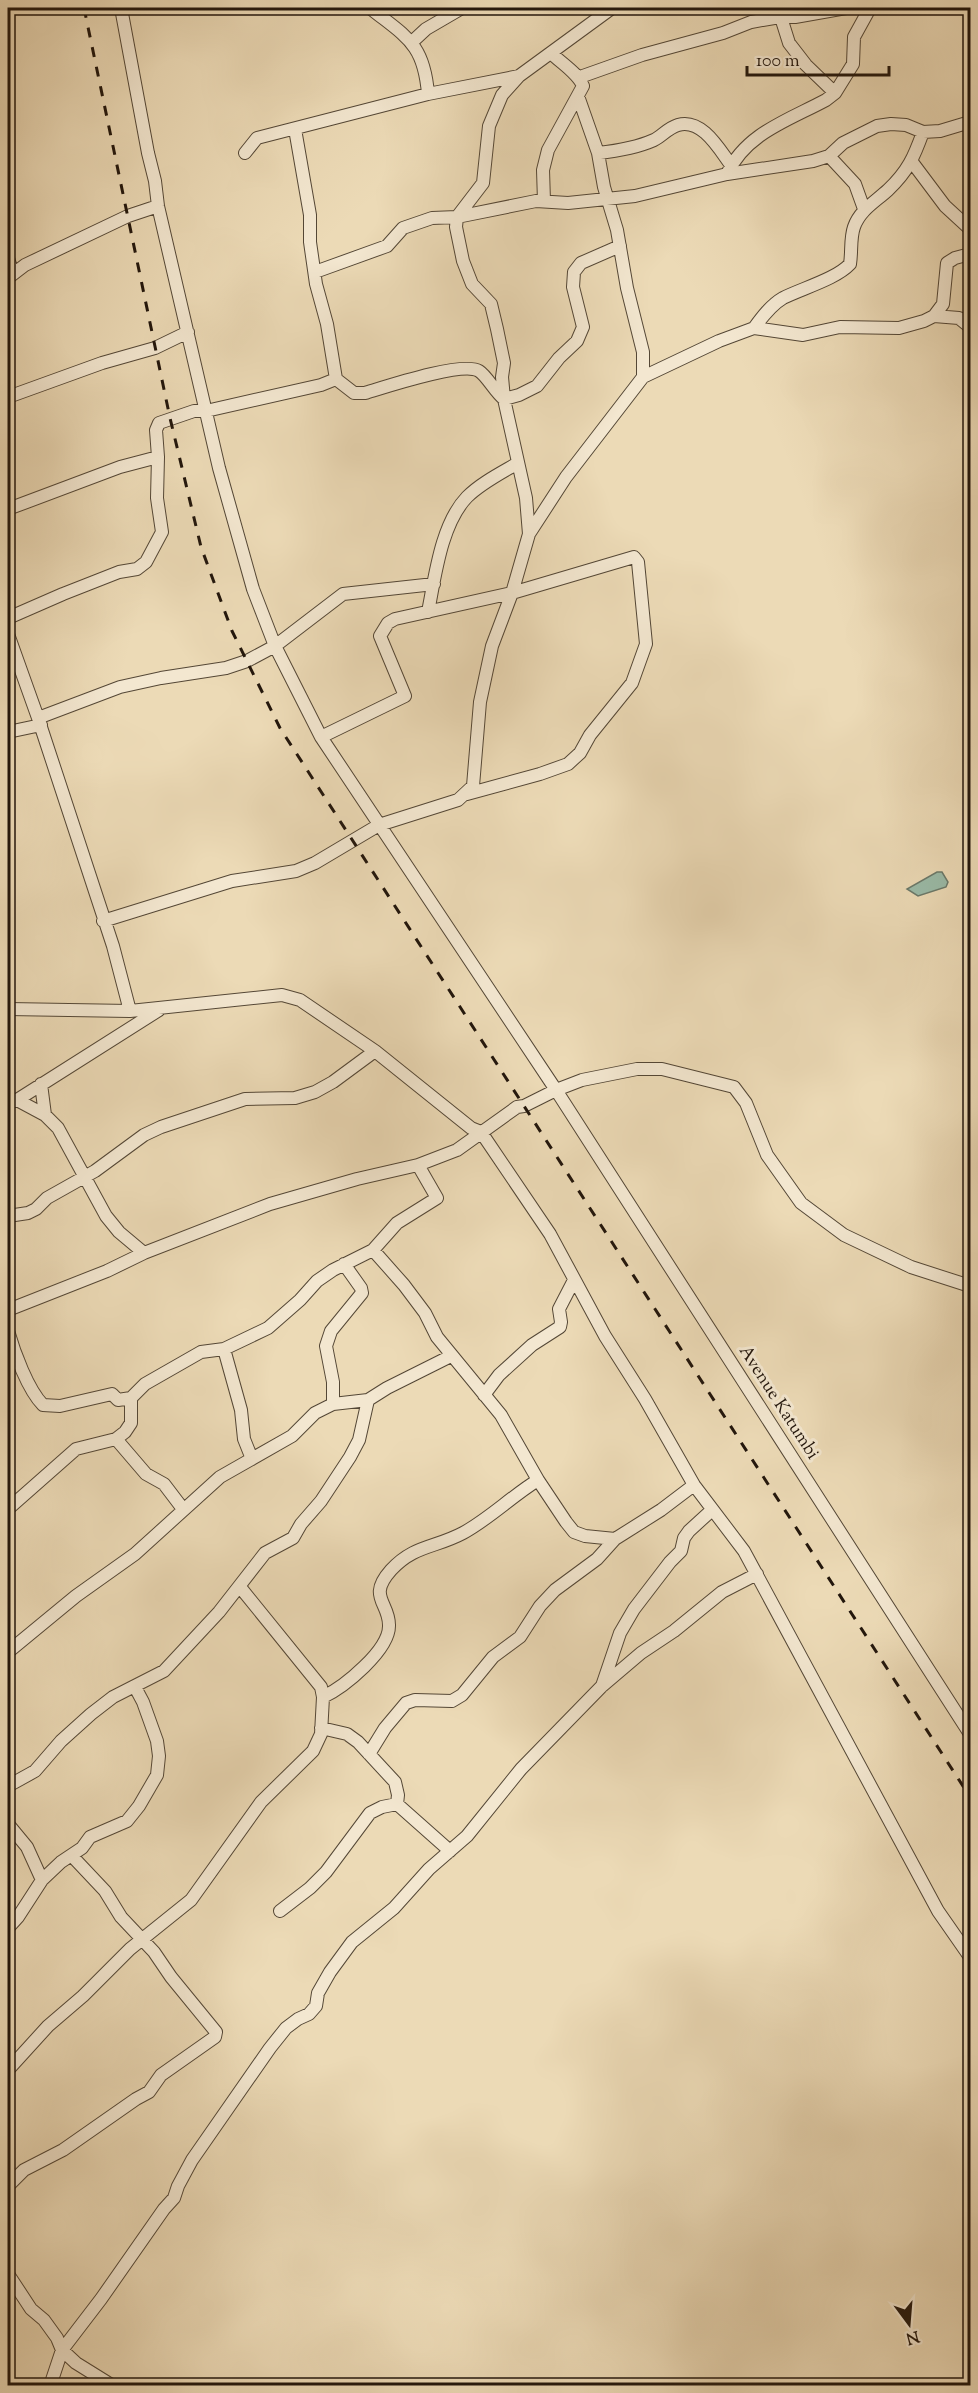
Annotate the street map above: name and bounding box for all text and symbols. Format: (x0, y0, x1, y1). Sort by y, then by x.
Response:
scale bar (747, 39, 890, 77)
text: 100 m (756, 49, 800, 75)
street label: Avenue Katumbi (731, 1341, 825, 1465)
north arrow (879, 2294, 939, 2354)
text: N (903, 2323, 922, 2349)

